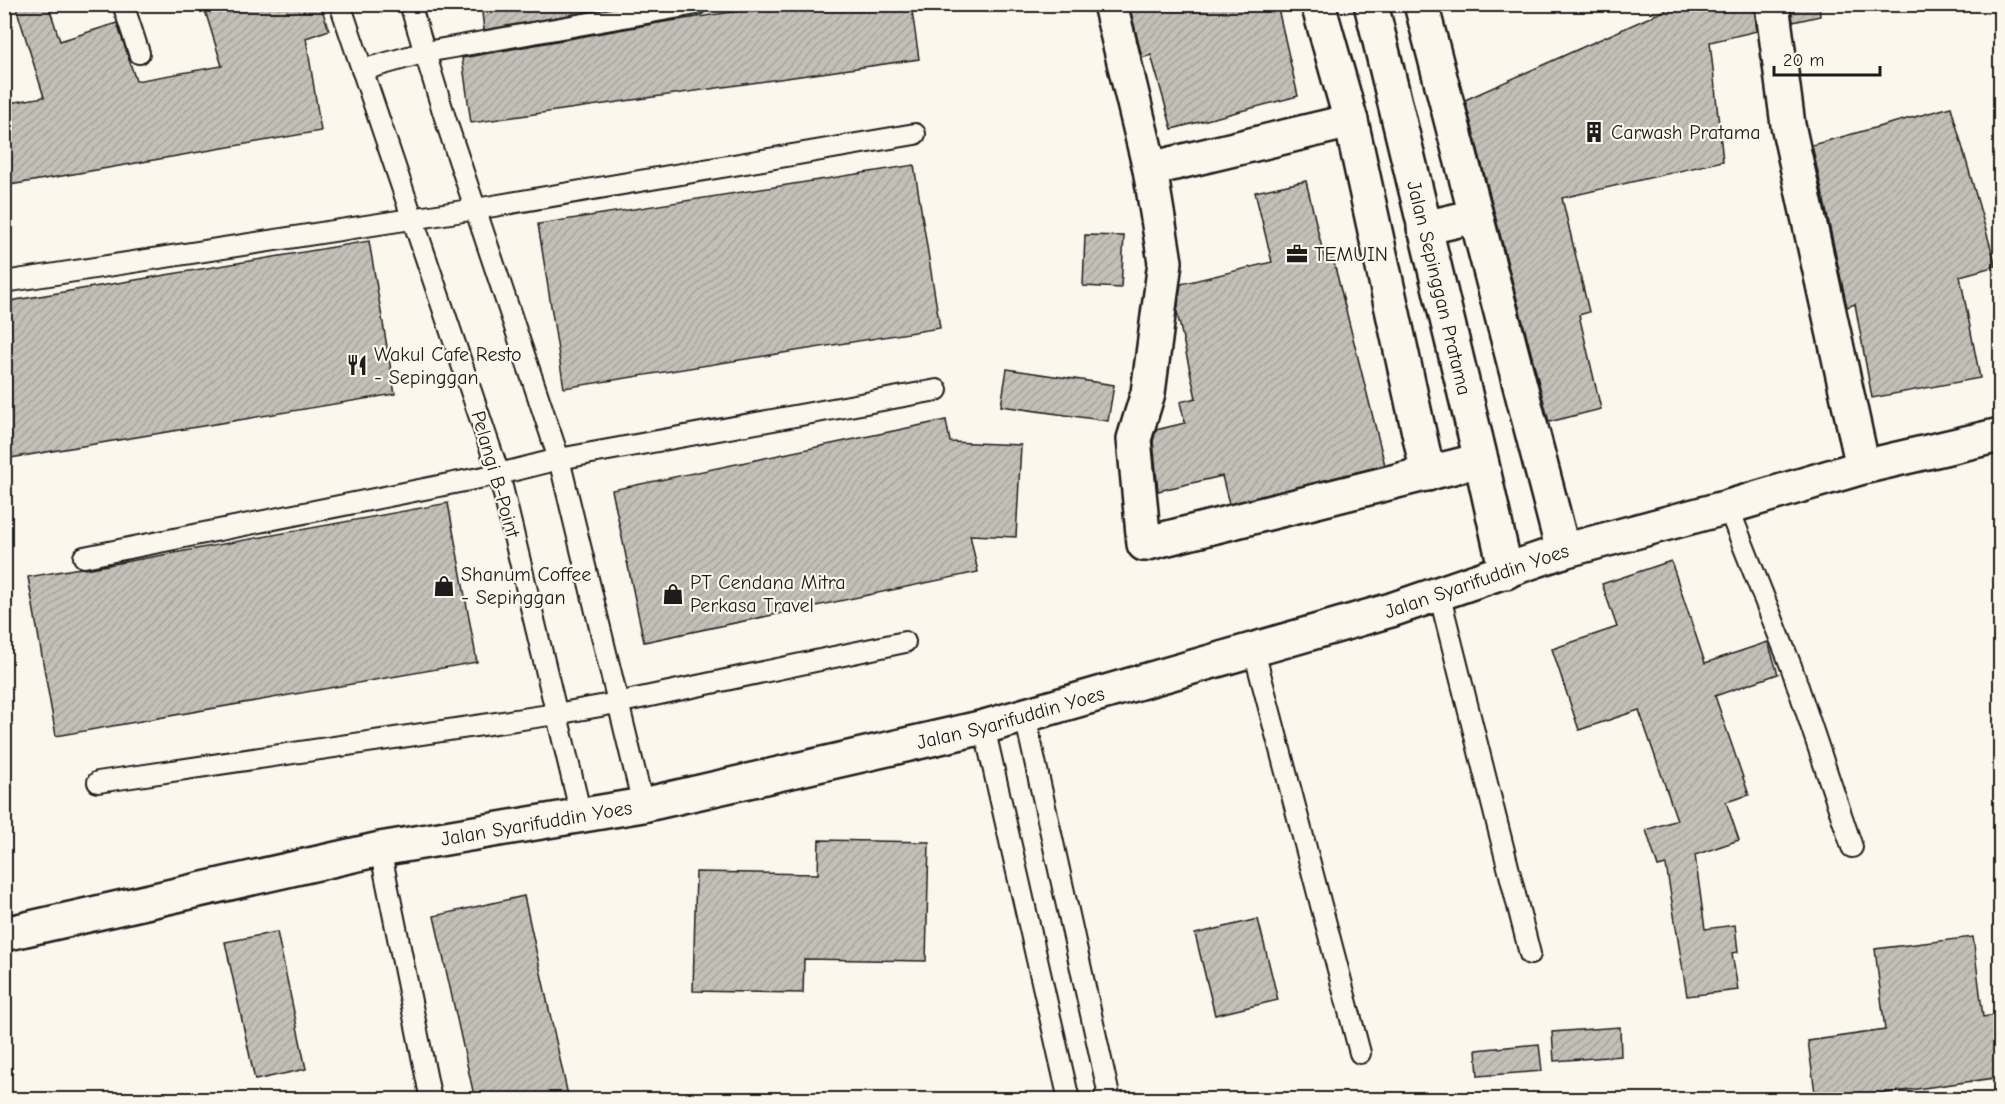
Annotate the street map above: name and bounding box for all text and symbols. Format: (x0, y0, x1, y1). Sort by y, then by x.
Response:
scale bar (1774, 39, 1880, 77)
text: 20 m (1783, 50, 1824, 71)
building icon: Carwash Pratama (1582, 120, 1606, 144)
place label: Carwash Pratama (1611, 121, 1761, 144)
street label: Jalan Sepinggan Pratama (1402, 178, 1476, 398)
office icon: TEMUIN (1285, 242, 1309, 266)
place label: TEMUIN (1314, 243, 1388, 266)
place label: Wakul Cafe Resto - Sepinggan (374, 343, 522, 389)
restaurant icon: Wakul Cafe Resto - Sepinggan (345, 353, 369, 377)
street label: Pelangi B-Point (466, 408, 525, 541)
street label: Jalan Syarifuddin Yoes (1382, 539, 1571, 623)
place label: Shanum Coffee - Sepinggan (461, 563, 591, 609)
place label: PT Cendana Mitra Perkasa Travel (690, 571, 846, 617)
shop icon: Shanum Coffee - Sepinggan (432, 574, 456, 598)
shop icon: PT Cendana Mitra Perkasa Travel (661, 582, 685, 606)
street label: Jalan Syarifuddin Yoes (915, 682, 1107, 754)
street label: Jalan Syarifuddin Yoes (439, 796, 634, 851)

